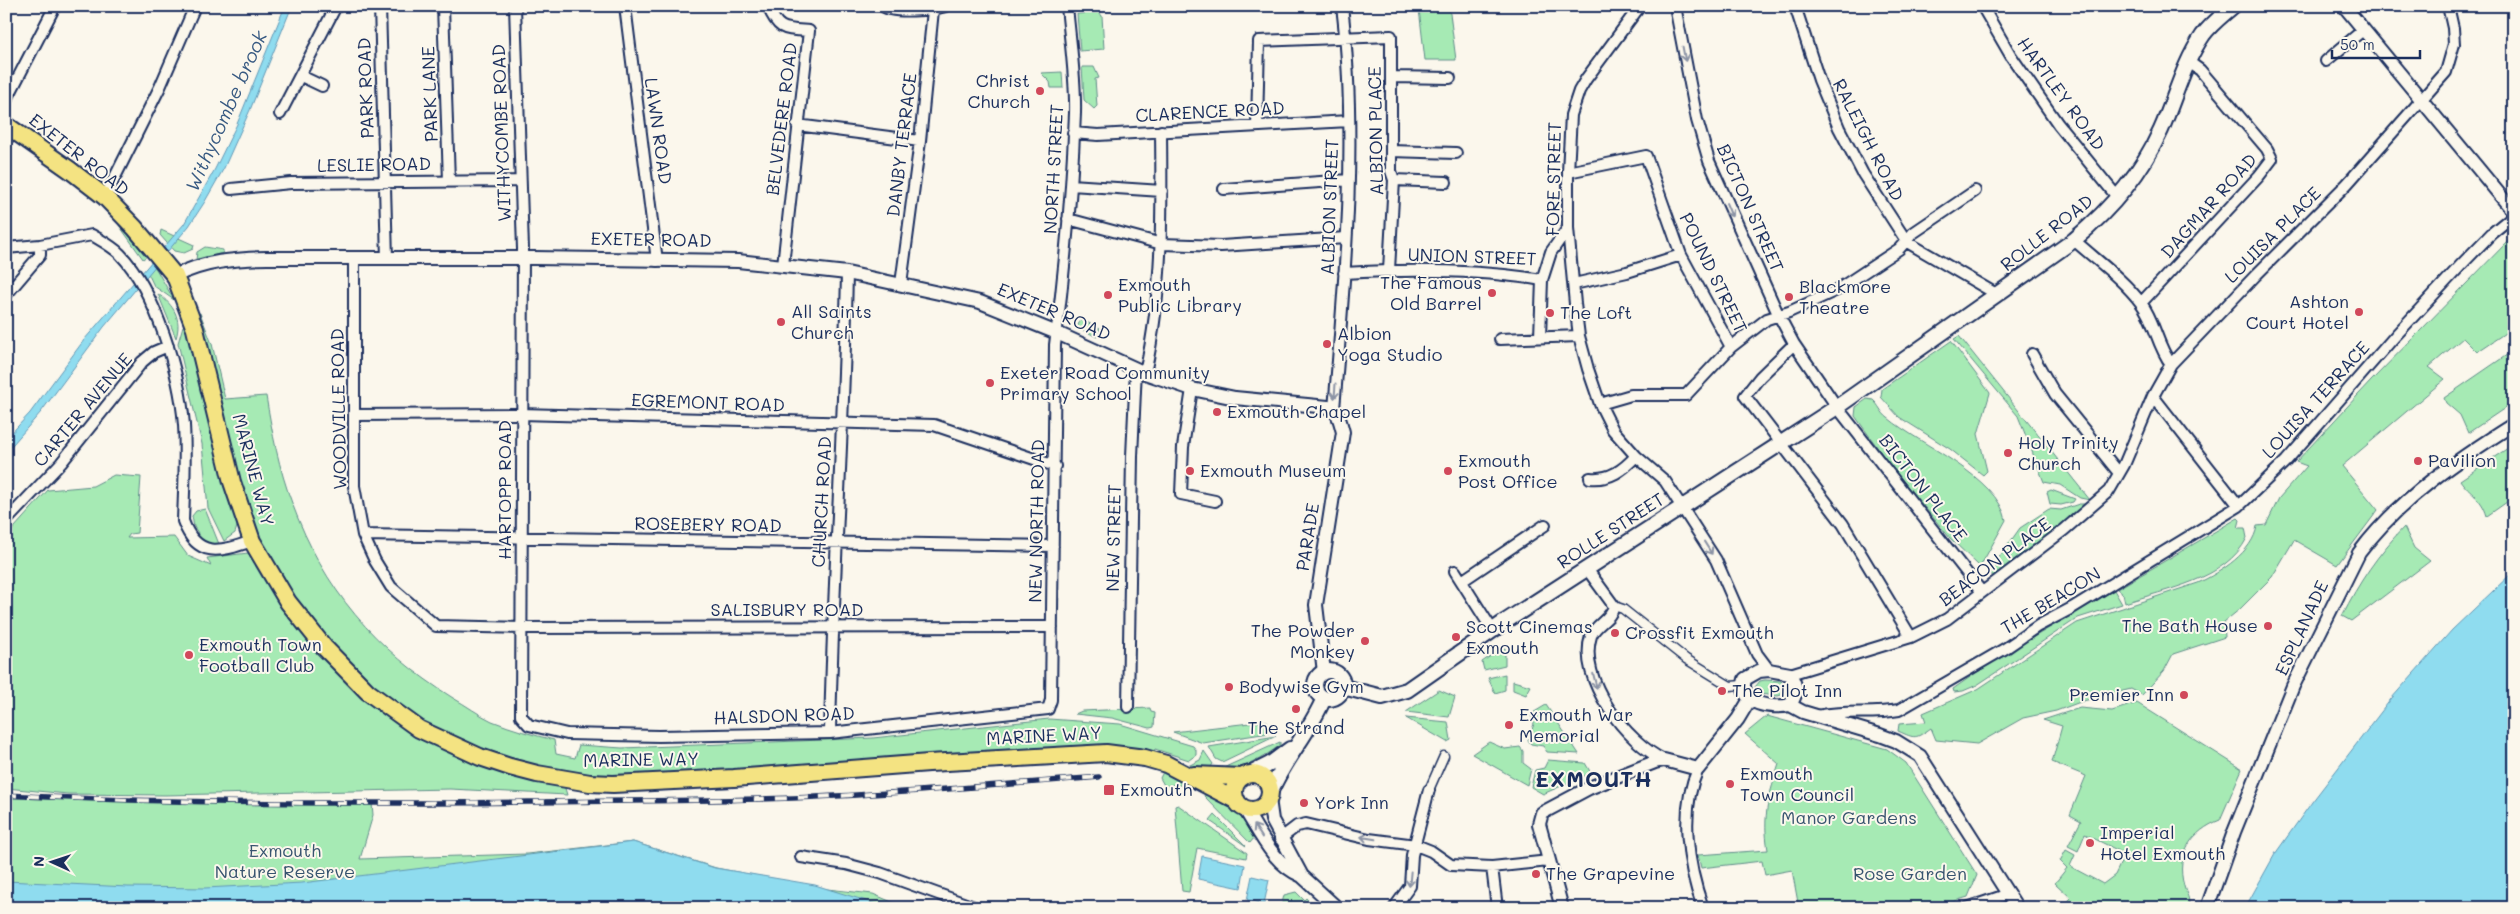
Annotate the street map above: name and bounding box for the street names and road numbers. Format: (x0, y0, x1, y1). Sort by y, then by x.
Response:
street label: HARTLEY ROAD (2012, 32, 2111, 155)
street label: PARK ROAD (351, 37, 379, 139)
street label: BELVEDERE ROAD (760, 41, 802, 197)
street label: WITHYCOMBE ROAD (486, 44, 516, 222)
street label: PARK LANE (415, 46, 443, 142)
street label: ALBION PLACE (1362, 66, 1388, 196)
street label: DANBY TERRACE (880, 72, 922, 218)
street label: RALEIGH ROAD (1828, 74, 1910, 205)
street label: LAWN ROAD (640, 76, 678, 186)
street label: CLARENCE ROAD (1135, 95, 1285, 127)
street label: NORTH STREET (1038, 103, 1068, 235)
street label: EXETER ROAD (25, 108, 135, 201)
street label: FORE STREET (1540, 122, 1566, 236)
street label: ALBION STREET (1315, 138, 1343, 276)
street label: BICTON STREET (1712, 140, 1790, 275)
street label: DAGMAR ROAD (2155, 148, 2262, 263)
street label: LESLIE ROAD (317, 151, 431, 177)
street label: LOUISA PLACE (2219, 181, 2326, 288)
street label: ROLLE ROAD (1995, 188, 2098, 276)
street label: POUND STREET (1674, 208, 1753, 337)
street label: EXETER ROAD (590, 226, 712, 252)
street label: UNION STREET (1407, 242, 1537, 270)
street label: EXETER ROAD (994, 276, 1115, 346)
street label: WOODVILLE ROAD (325, 328, 351, 490)
street label: LOUISA TERRACE (2256, 336, 2374, 463)
street label: CARTER AVENUE (27, 347, 137, 471)
street label: EGREMONT ROAD (631, 387, 785, 417)
street label: MARINE WAY (227, 411, 281, 529)
street label: HARTOPP ROAD (492, 420, 516, 560)
street label: BICTON PLACE (1874, 429, 1973, 546)
street label: CHURCH ROAD (806, 436, 836, 568)
street label: NEW NORTH ROAD (1023, 439, 1049, 603)
street label: NEW STREET (1100, 484, 1126, 592)
street label: ROLLE STREET (1552, 487, 1669, 574)
street label: PARADE (1290, 501, 1324, 573)
street label: ROSEBERY ROAD (634, 511, 782, 537)
street label: BEACON PLACE (1934, 511, 2055, 611)
street label: THE BEACON (1996, 561, 2105, 639)
street label: ESPLANADE (2269, 576, 2333, 679)
street label: SALISBURY ROAD (711, 597, 863, 621)
street label: HALSDON ROAD (713, 701, 855, 729)
street label: MARINE WAY (986, 720, 1102, 750)
street label: MARINE WAY (583, 746, 699, 772)

